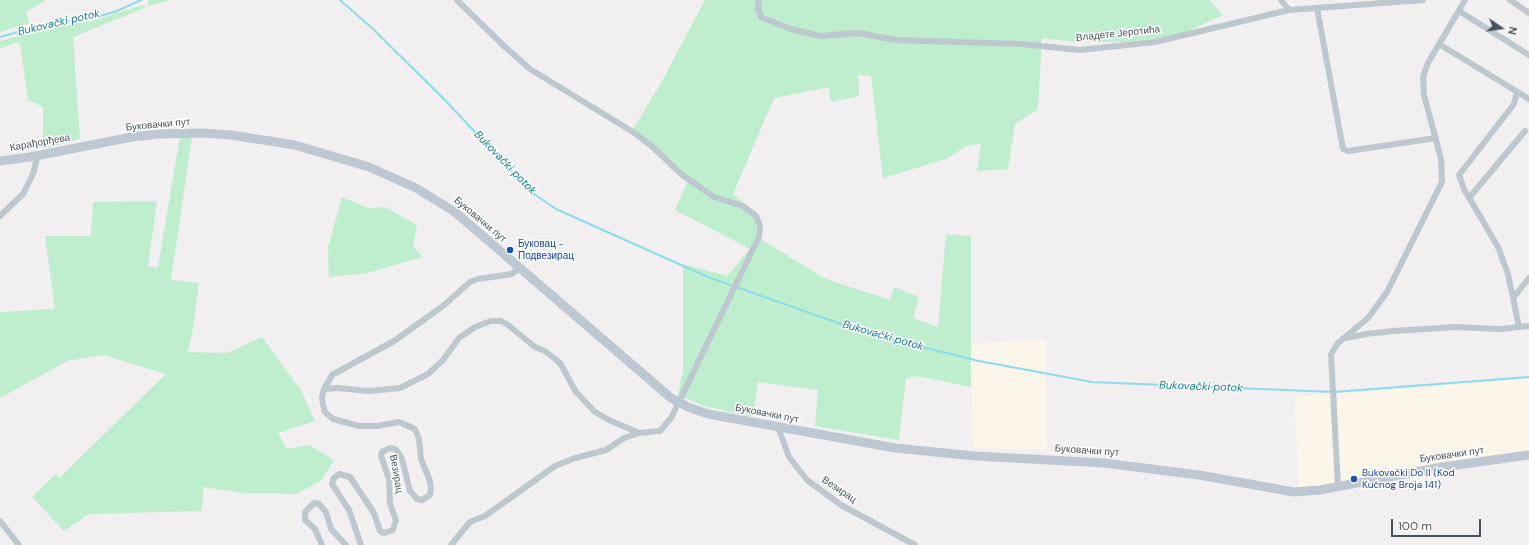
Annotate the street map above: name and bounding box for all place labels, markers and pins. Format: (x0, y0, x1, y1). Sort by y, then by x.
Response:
place label: Буковац - Подвезирац (518, 238, 574, 262)
marker: Буковац - Подвезирац (505, 245, 515, 255)
place label: Bukovački Do II (Kod Kućnog Broja 141) (1362, 467, 1455, 490)
marker: Bukovački Do II (Kod Kućnog Broja 141) (1349, 474, 1359, 484)

